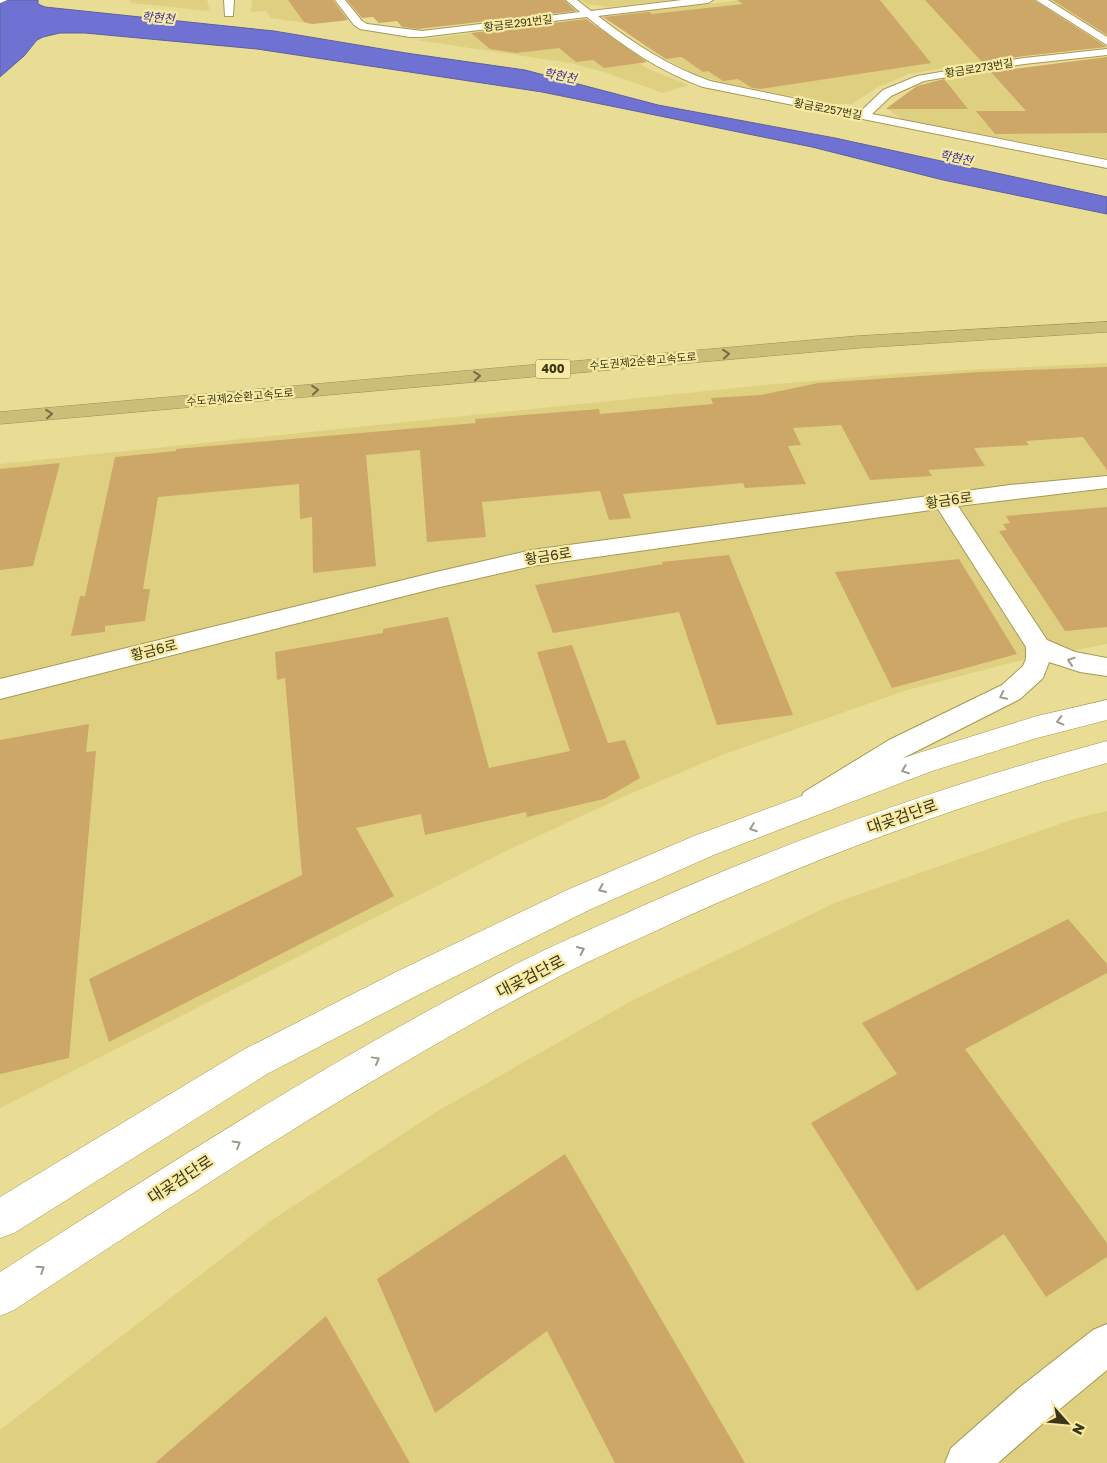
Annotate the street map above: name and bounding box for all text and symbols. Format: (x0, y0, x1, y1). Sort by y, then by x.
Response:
water label: 학현천 (141, 9, 177, 26)
street label: 황금로291번길 (483, 12, 553, 33)
street label: 황금로273번길 (944, 56, 1014, 79)
water label: 학현천 (542, 65, 580, 86)
street label: 황금로257번길 (793, 96, 863, 121)
water label: 학현천 (938, 147, 976, 169)
one-way arrow (722, 348, 730, 359)
street label: 수도권제2순환고속도로 (589, 349, 697, 372)
road number: 400 (536, 359, 570, 378)
one-way arrow (473, 370, 481, 381)
street label: 수도권제2순환고속도로 (186, 385, 294, 408)
one-way arrow (311, 385, 319, 396)
one-way arrow (45, 409, 53, 420)
street label: 황금6로 (924, 488, 974, 511)
street label: 황금6로 (523, 543, 573, 568)
street label: 황금6로 (129, 636, 179, 663)
one-way arrow (1068, 657, 1076, 667)
one-way arrow (999, 690, 1008, 700)
one-way arrow (1055, 715, 1064, 726)
one-way arrow (901, 764, 910, 774)
street label: 대곶검단로 (864, 794, 940, 837)
one-way arrow (749, 822, 758, 832)
one-way arrow (598, 883, 607, 893)
one-way arrow (576, 946, 585, 957)
street label: 대곶검단로 (493, 950, 568, 1002)
one-way arrow (370, 1056, 379, 1066)
one-way arrow (231, 1140, 240, 1150)
street label: 대곶검단로 (144, 1150, 217, 1207)
one-way arrow (35, 1266, 45, 1275)
north arrow (1042, 1398, 1092, 1448)
text: N (1069, 1421, 1089, 1438)

